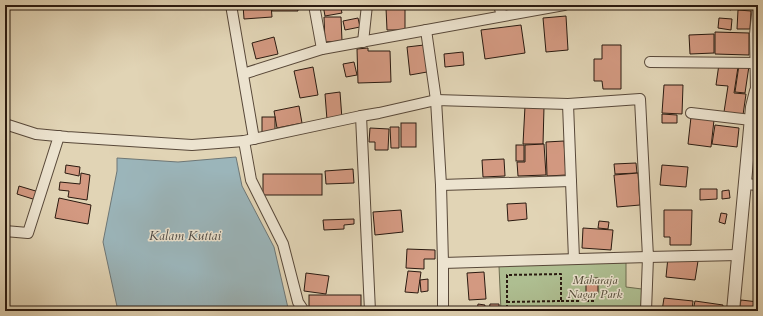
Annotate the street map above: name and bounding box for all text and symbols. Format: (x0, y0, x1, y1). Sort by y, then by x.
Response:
water label: Kalam Kuttai (149, 227, 221, 245)
park label: Maharaja Nagar Park (568, 272, 622, 302)

